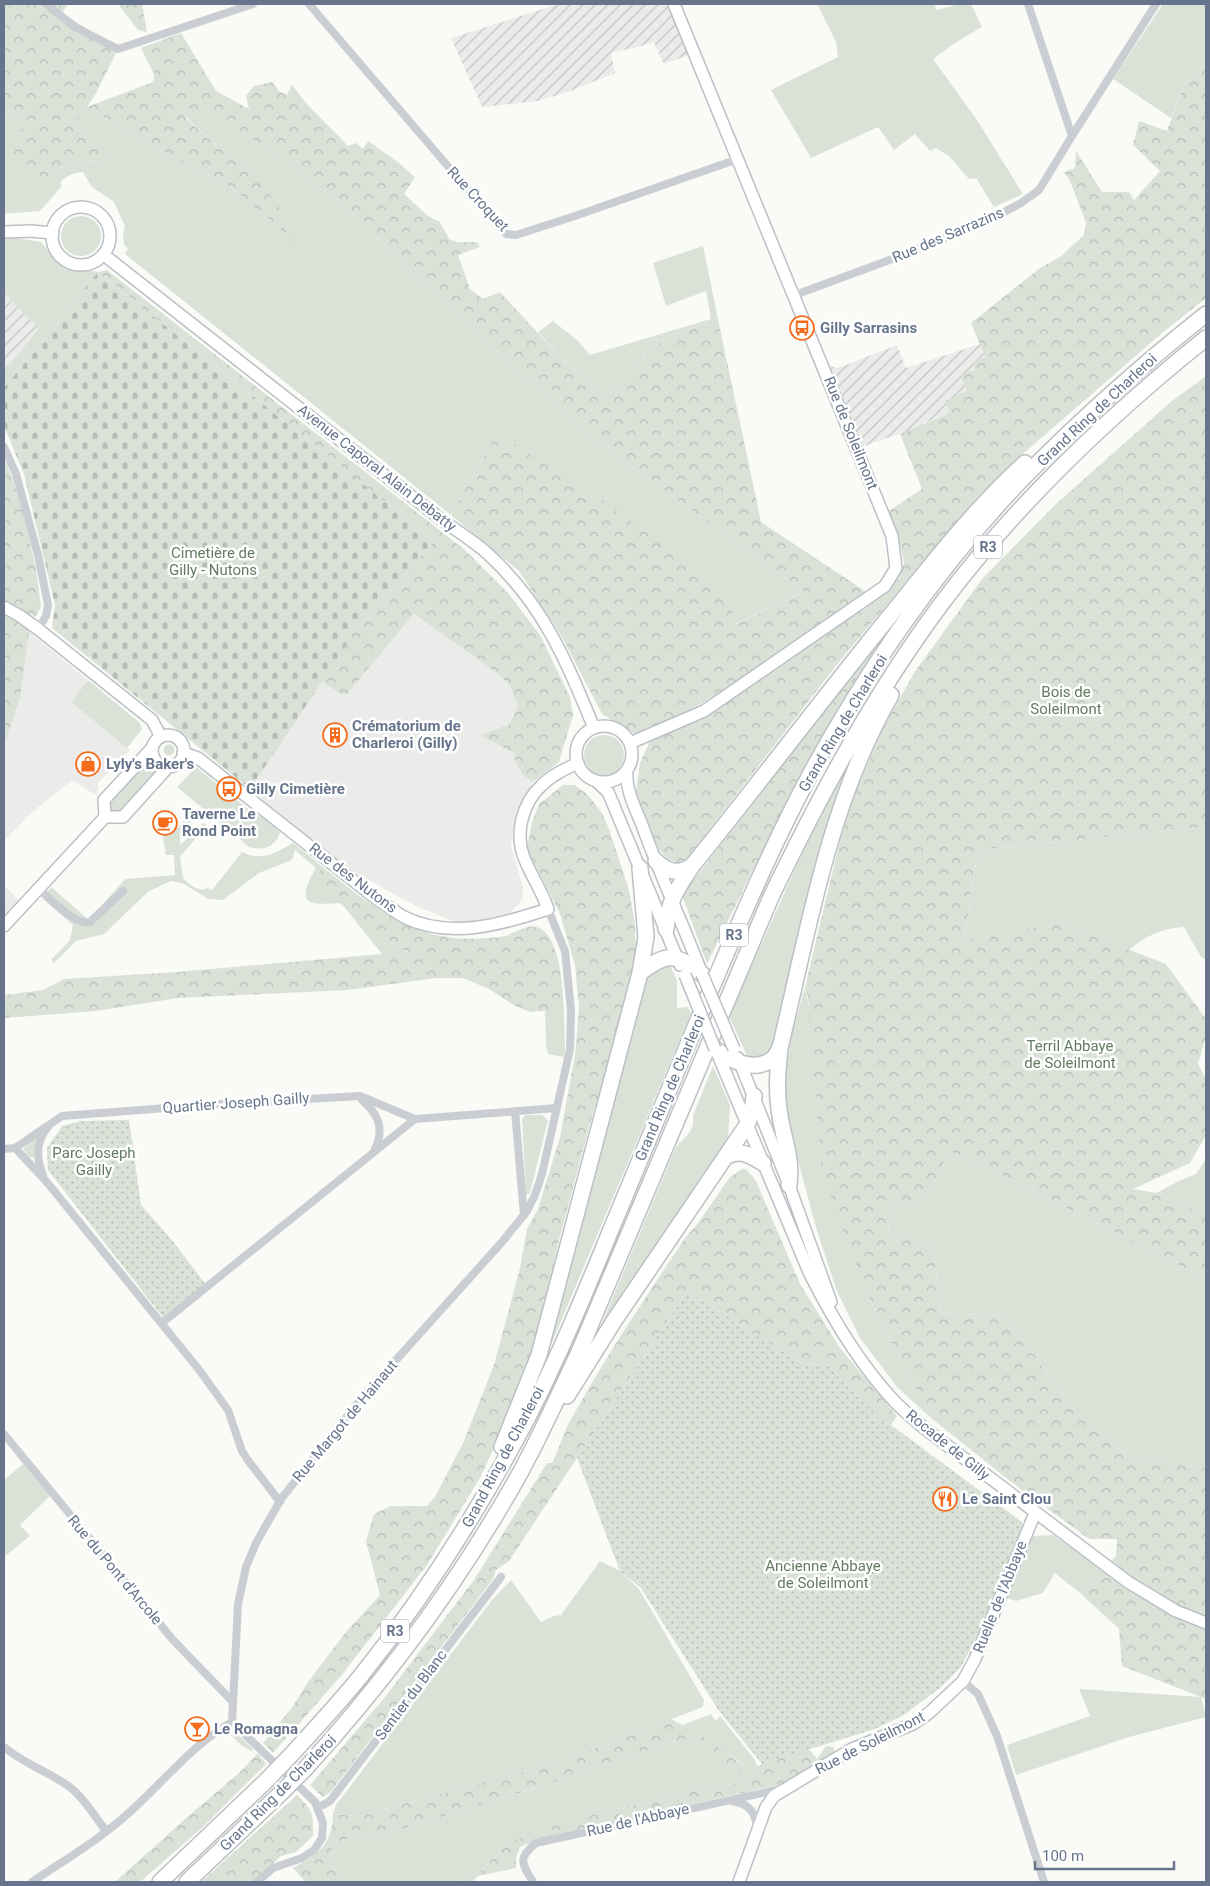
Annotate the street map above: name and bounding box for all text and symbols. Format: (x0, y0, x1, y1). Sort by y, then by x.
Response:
street label: Rue Croquet (443, 163, 513, 235)
street label: Rue des Sarrazins (890, 203, 1006, 267)
bus stop icon: Gilly Sarrasins (789, 315, 815, 341)
place label: Gilly Sarrasins (820, 319, 918, 337)
street label: Grand Ring de Charleroi (1033, 350, 1161, 470)
street label: Rue de Soleilmont (820, 374, 882, 492)
street label: Avenue Caporal Alain Debatty (294, 400, 460, 536)
road number: R3 (974, 536, 1002, 558)
park label: Cimetière de Gilly - Nutons (169, 544, 257, 579)
street label: Grand Ring de Charleroi (795, 651, 891, 795)
park label: Bois de Soleilmont (1030, 683, 1102, 718)
place label: Crématorium de Charleroi (Gilly) (352, 717, 461, 752)
building icon: Crématorium de Charleroi (Gilly) (322, 722, 348, 748)
shop icon: Lyly's Baker's (75, 751, 101, 777)
place label: Lyly's Baker's (106, 755, 195, 773)
bus stop icon: Gilly Cimetière (216, 776, 242, 802)
place label: Gilly Cimetière (246, 780, 345, 798)
place label: Taverne Le Rond Point (182, 805, 256, 840)
cafe icon: Taverne Le Rond Point (152, 810, 178, 836)
street label: Rue des Nutons (306, 839, 400, 917)
road number: R3 (720, 924, 748, 946)
street label: Grand Ring de Charleroi (631, 1012, 709, 1164)
park label: Terril Abbaye de Soleilmont (1024, 1037, 1116, 1072)
street label: Quartier Joseph Gailly (162, 1089, 310, 1117)
park label: Parc Joseph Gailly (52, 1144, 136, 1179)
street label: Rue Margot de Hainaut (289, 1356, 401, 1485)
street label: Grand Ring de Charleroi (458, 1383, 548, 1531)
street label: Rocade de Gilly (903, 1406, 993, 1484)
restaurant icon: Le Saint Clou (932, 1486, 958, 1512)
place label: Le Saint Clou (962, 1490, 1051, 1508)
street label: Rue du Pont d'Arcole (64, 1512, 166, 1628)
street label: Ruelle de l'Abbaye (969, 1538, 1031, 1656)
park label: Ancienne Abbaye de Soleilmont (765, 1557, 881, 1592)
road number: R3 (381, 1620, 409, 1642)
street label: Sentier du Blanc (371, 1646, 451, 1744)
street label: Rue de Soleilmont (812, 1708, 928, 1778)
bar icon: Le Romagna (184, 1716, 210, 1742)
place label: Le Romagna (214, 1720, 298, 1738)
street label: Grand Ring de Charleroi (216, 1731, 340, 1855)
street label: Rue de l'Abbaye (585, 1799, 691, 1841)
scale bar (1035, 1838, 1174, 1870)
text: 100 m (1042, 1847, 1084, 1865)

